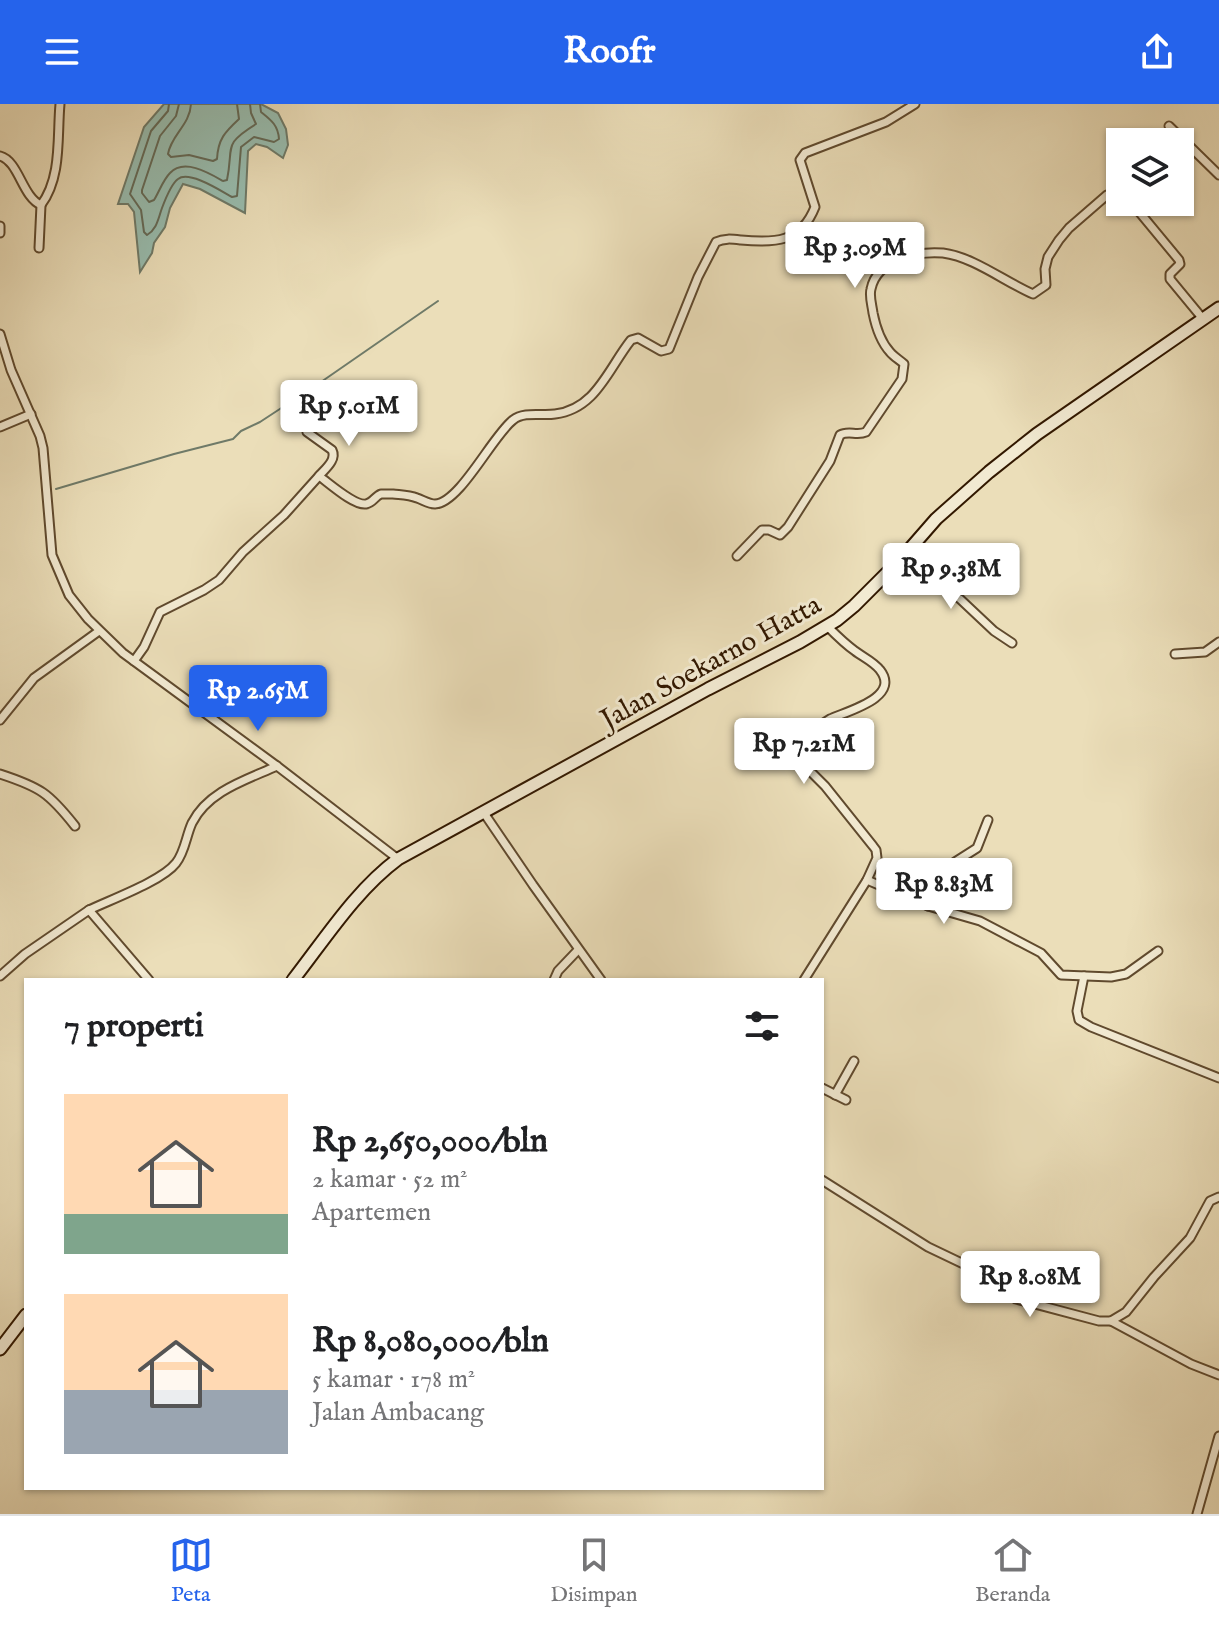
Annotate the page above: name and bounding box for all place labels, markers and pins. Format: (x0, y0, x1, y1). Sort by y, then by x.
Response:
pin: Rp 3.09M (772, 222, 938, 290)
pin: Rp 5.01M (266, 380, 432, 448)
pin: Rp 9.38M (868, 543, 1034, 611)
pin: Rp 2.65M (175, 665, 341, 733)
pin: Rp 7.21M (721, 718, 887, 786)
pin: Rp 8.83M (861, 858, 1027, 926)
pin: Rp 8.08M (947, 1251, 1113, 1319)

